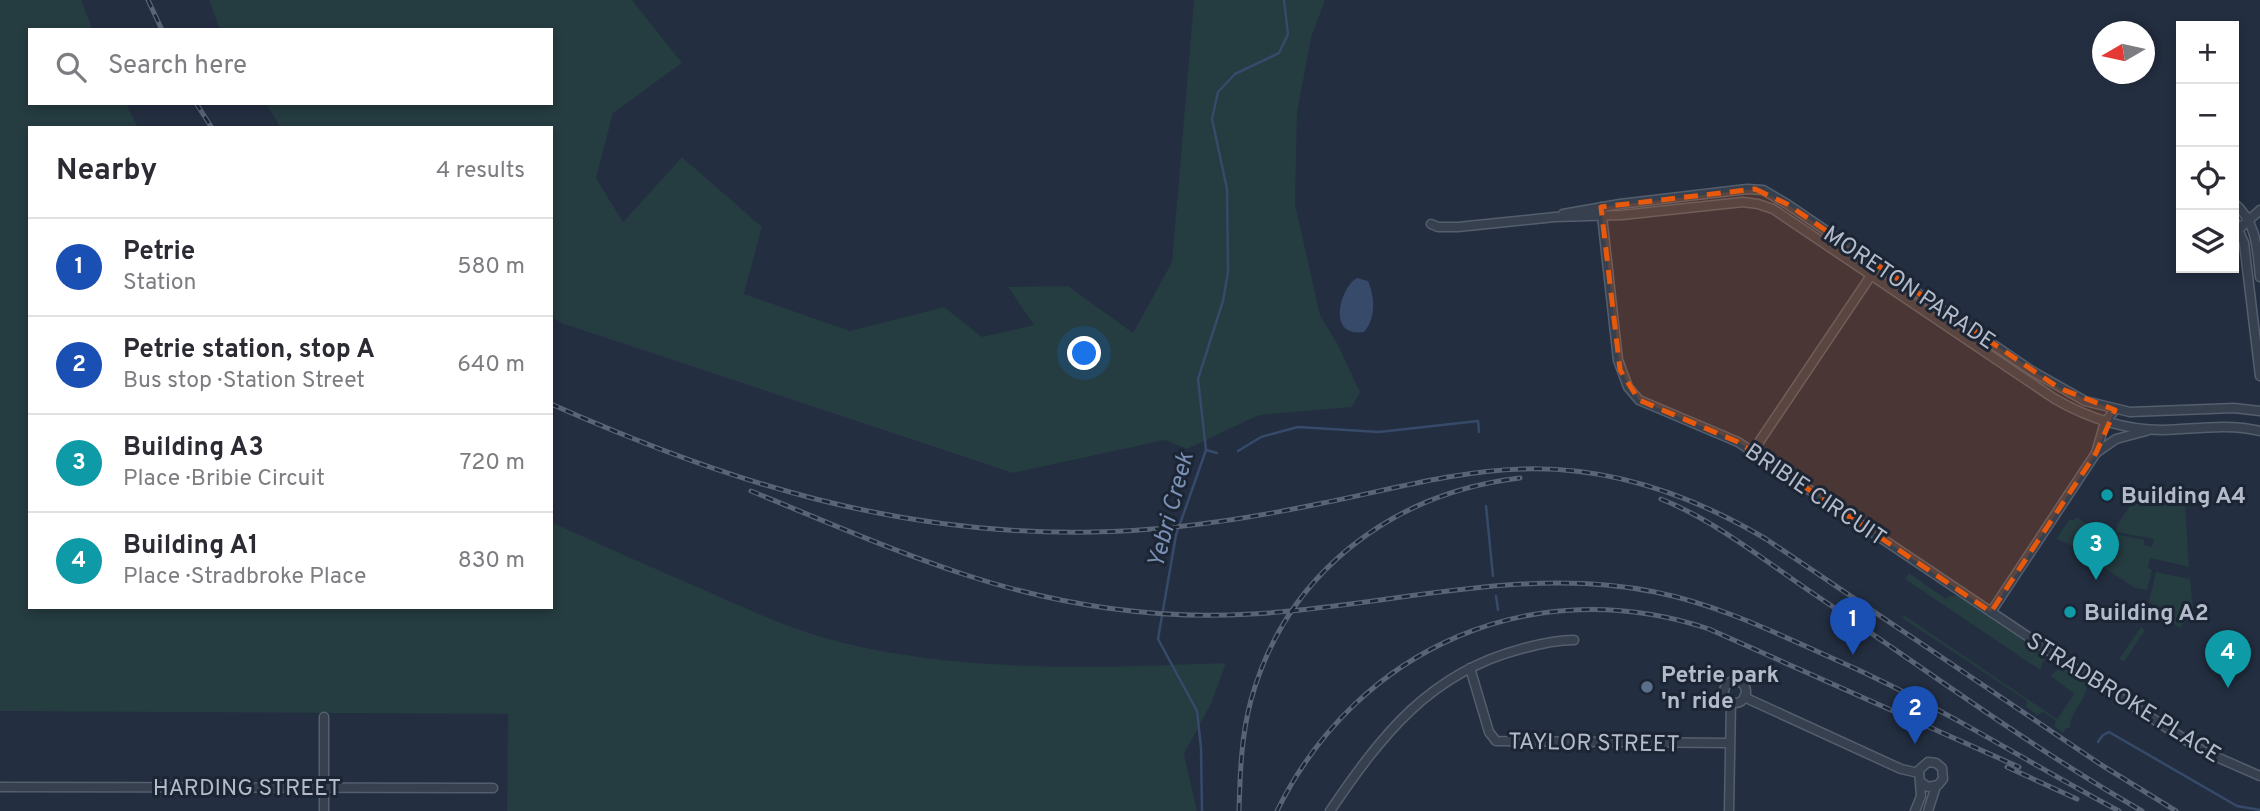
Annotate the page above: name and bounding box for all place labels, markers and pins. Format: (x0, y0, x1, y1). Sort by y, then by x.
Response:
place label: Building A4 (2121, 483, 2246, 512)
marker: Building A4 (2099, 487, 2115, 503)
pin: 3 (2073, 522, 2119, 580)
pin: 1 (1830, 597, 1876, 655)
place label: Building A2 (2084, 600, 2209, 629)
marker: Building A2 (2062, 604, 2078, 620)
pin: 4 (2205, 630, 2251, 688)
place label: Petrie park 'n' ride (1661, 662, 1780, 717)
marker: Petrie park 'n' ride (1639, 679, 1655, 695)
pin: 2 (1892, 686, 1938, 744)

